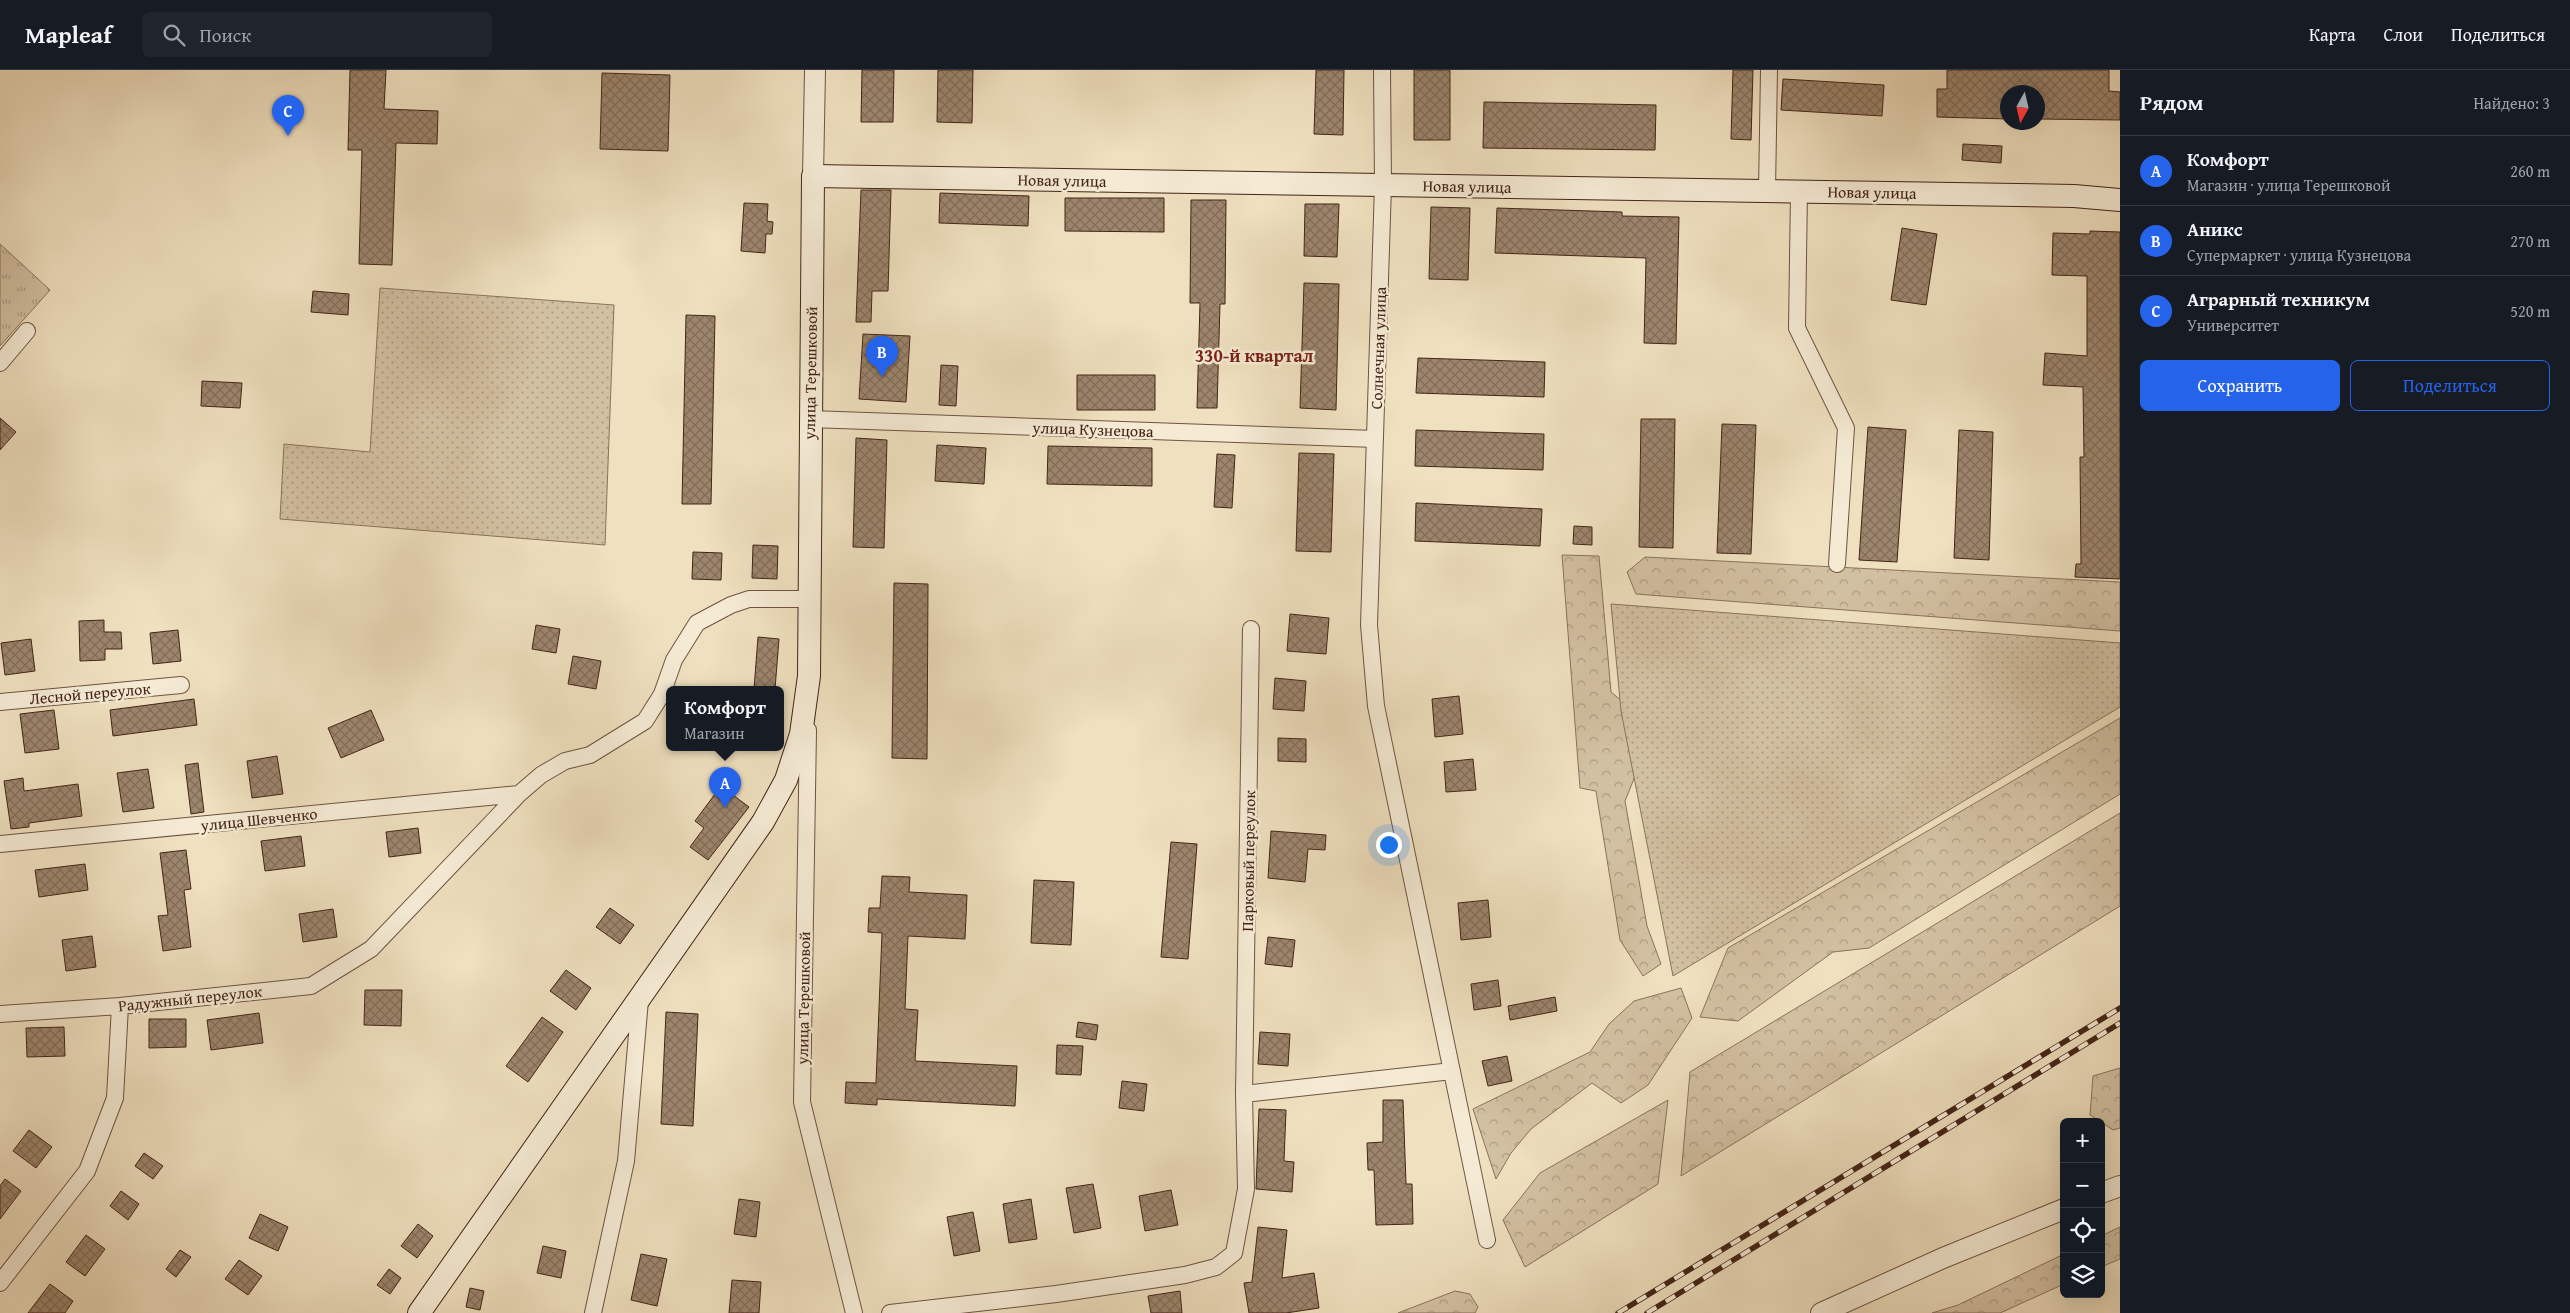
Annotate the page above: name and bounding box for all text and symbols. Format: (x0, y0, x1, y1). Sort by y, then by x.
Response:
search box (142, 12, 492, 57)
text: Mapleaf (25, 17, 112, 52)
icon: search (160, 21, 188, 49)
text: Поиск (200, 21, 251, 49)
text: Карта (2309, 21, 2356, 48)
text: Слои (2384, 21, 2423, 48)
text: Поделиться (2451, 21, 2545, 48)
north arrow (2000, 85, 2045, 130)
text: Рядом (2140, 87, 2203, 118)
text: Найдено: 3 (2473, 91, 2550, 115)
pin: C (272, 95, 304, 136)
text: Комфорт (2187, 145, 2269, 173)
text: A (2151, 159, 2161, 183)
text: 260 m (2510, 159, 2550, 183)
street label: Новая улица (1017, 167, 1107, 193)
street label: Новая улица (1422, 173, 1512, 199)
text: Магазин · улица Терешковой (2187, 173, 2390, 197)
street label: Новая улица (1827, 179, 1917, 205)
text: Аникс (2187, 215, 2242, 243)
text: B (2151, 229, 2161, 253)
text: 270 m (2510, 229, 2550, 253)
text: Супермаркет · улица Кузнецова (2187, 243, 2411, 267)
text: Аграрный техникум (2187, 285, 2370, 313)
street label: Солнечная улица (1364, 286, 1392, 410)
text: C (2151, 299, 2161, 323)
text: 520 m (2510, 299, 2550, 323)
street label: улица Терешковой (797, 306, 823, 441)
text: Университет (2187, 313, 2279, 337)
pin: B (866, 336, 898, 377)
district label: 330-й квартал (1195, 342, 1314, 369)
button: Сохранить (2140, 360, 2340, 411)
button: Поделиться (2350, 360, 2550, 411)
street label: улица Кузнецова (1031, 415, 1154, 443)
street label: Лесной переулок (28, 676, 152, 710)
popup (666, 686, 784, 751)
text: Комфорт (684, 693, 766, 721)
text: Магазин (684, 721, 745, 745)
pin: A (709, 767, 741, 808)
street label: Парковый переулок (1235, 790, 1261, 932)
street label: улица Шевченко (198, 801, 319, 837)
your location (1376, 832, 1402, 858)
street label: улица Терешковой (790, 931, 816, 1066)
street label: Радужный переулок (117, 978, 264, 1017)
map controls (2060, 1118, 2105, 1298)
button: + (2060, 1118, 2105, 1163)
button: − (2060, 1163, 2105, 1208)
button: locate (2060, 1208, 2105, 1253)
button: layers (2060, 1253, 2105, 1298)

